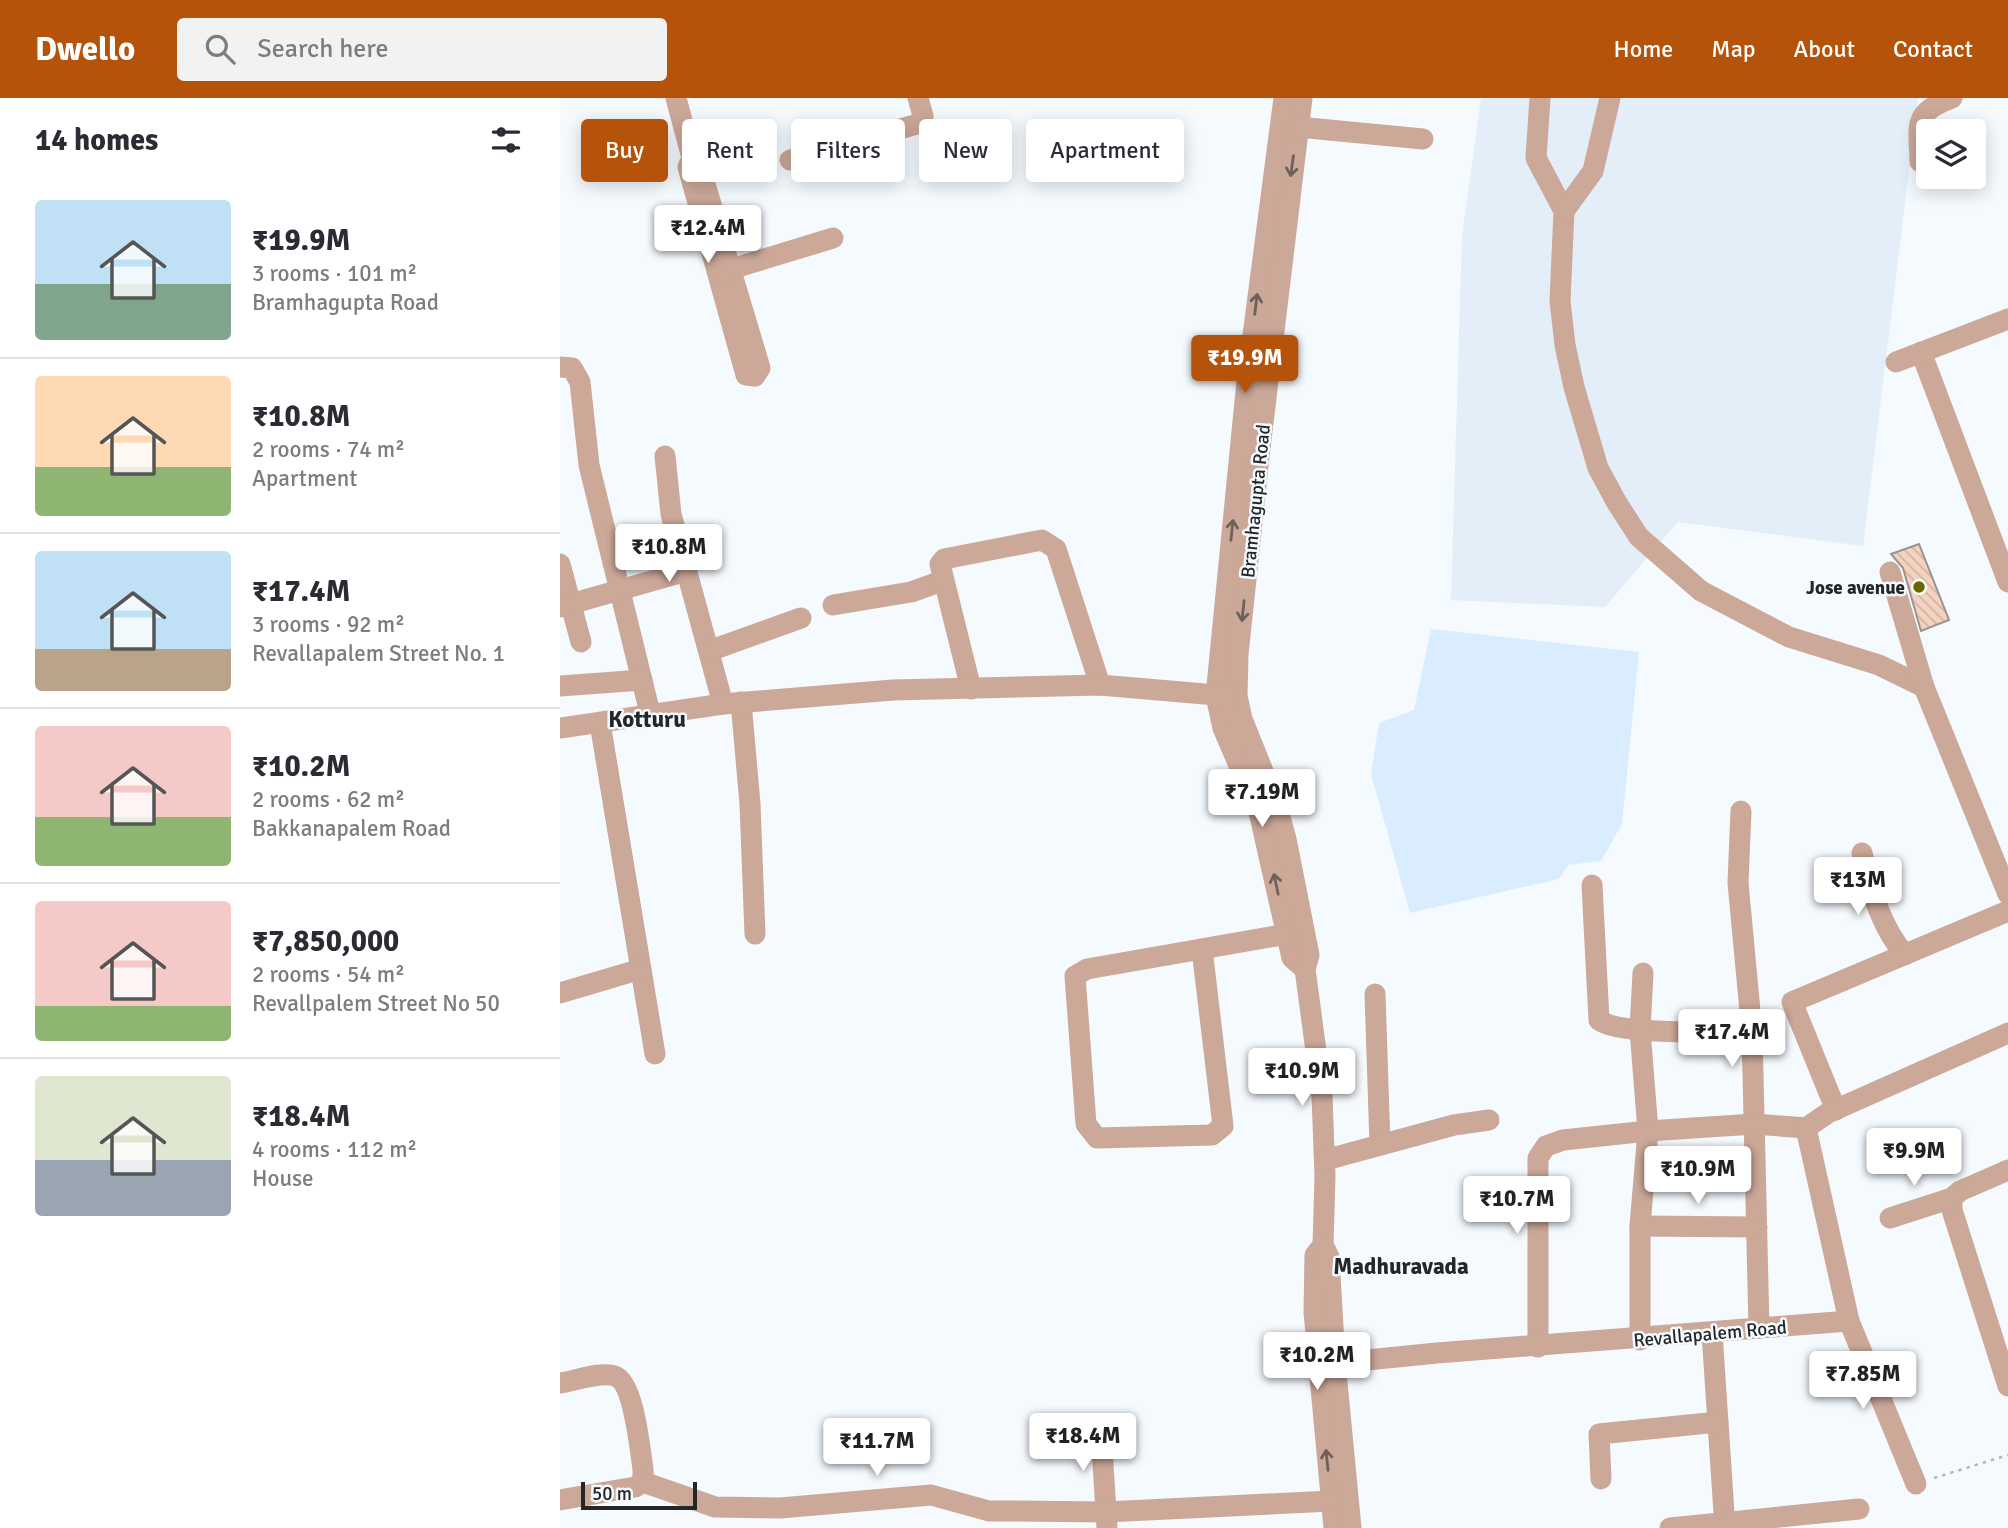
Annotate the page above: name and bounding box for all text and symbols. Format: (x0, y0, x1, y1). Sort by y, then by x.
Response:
search box (177, 18, 667, 81)
text: Dwello (35, 29, 135, 70)
icon: search (201, 30, 239, 68)
text: Search here (257, 33, 388, 65)
text: Home (1613, 34, 1673, 64)
text: Map (1711, 34, 1756, 64)
text: About (1794, 34, 1855, 64)
text: Contact (1893, 34, 1973, 64)
chip: Buy (581, 119, 668, 182)
chip: Rent (682, 119, 777, 182)
chip: Filters (791, 119, 905, 182)
chip: New (919, 119, 1012, 182)
chip: Apartment (1026, 119, 1184, 182)
map controls (1916, 119, 1986, 189)
button: layers (1916, 119, 1986, 189)
icon: filters (487, 121, 525, 159)
text: 14 homes (35, 122, 158, 159)
one-way arrow (1286, 154, 1299, 176)
pin: ₹12.4M (651, 206, 765, 265)
text: ₹12.4M (670, 213, 746, 242)
text: ₹19.9M (252, 222, 350, 259)
icon: home (91, 228, 175, 312)
text: 3 rooms · 101 m² (252, 259, 417, 288)
text: Bramhagupta Road (252, 288, 439, 317)
one-way arrow (1249, 293, 1262, 316)
pin: ₹19.9M (1188, 336, 1302, 395)
text: ₹19.9M (1207, 343, 1283, 372)
text: ₹10.8M (252, 398, 350, 435)
icon: home (91, 404, 175, 488)
street label: Bramhagupta Road (1236, 423, 1276, 579)
text: 2 rooms · 74 m² (252, 435, 405, 464)
text: Apartment (252, 464, 357, 493)
one-way arrow (1225, 519, 1238, 542)
pin: ₹10.8M (612, 524, 726, 584)
text: ₹10.8M (631, 532, 707, 561)
text: ₹17.4M (252, 573, 350, 610)
place label: Jose avenue (1806, 576, 1905, 600)
icon: home (91, 579, 175, 663)
marker: Jose avenue (1911, 579, 1927, 595)
one-way arrow (1236, 599, 1249, 622)
text: 3 rooms · 92 m² (252, 610, 405, 639)
text: Revallapalem Street No. 1 (252, 639, 505, 668)
district label: Kotturu (608, 705, 686, 734)
text: ₹10.2M (252, 748, 350, 785)
icon: home (91, 754, 175, 838)
pin: ₹7.19M (1205, 770, 1319, 829)
text: ₹7.19M (1224, 777, 1300, 806)
text: 2 rooms · 62 m² (252, 785, 405, 814)
text: Bakkanapalem Road (252, 814, 451, 843)
pin: ₹13M (1817, 858, 1899, 917)
text: ₹13M (1830, 865, 1886, 894)
one-way arrow (1269, 873, 1283, 896)
text: ₹7,850,000 (252, 923, 399, 960)
icon: home (91, 929, 175, 1013)
text: 2 rooms · 54 m² (252, 960, 405, 989)
text: Revallpalem Street No 50 (252, 989, 500, 1018)
pin: ₹17.4M (1675, 1010, 1789, 1069)
text: ₹17.4M (1694, 1017, 1770, 1046)
pin: ₹10.9M (1245, 1048, 1359, 1108)
text: ₹10.9M (1264, 1056, 1340, 1085)
text: ₹18.4M (252, 1098, 350, 1135)
icon: home (91, 1104, 175, 1188)
pin: ₹9.9M (1865, 1128, 1963, 1188)
text: 4 rooms · 112 m² (252, 1135, 417, 1164)
text: ₹9.9M (1882, 1136, 1946, 1165)
pin: ₹10.9M (1641, 1146, 1755, 1206)
text: ₹10.9M (1660, 1154, 1736, 1183)
text: House (252, 1164, 314, 1193)
pin: ₹10.7M (1460, 1176, 1574, 1236)
text: ₹10.7M (1479, 1184, 1555, 1213)
district label: Madhuravada (1333, 1252, 1469, 1281)
street label: Revallapalem Road (1632, 1315, 1788, 1353)
pin: ₹10.2M (1260, 1332, 1374, 1392)
text: ₹10.2M (1279, 1340, 1355, 1369)
pin: ₹7.85M (1806, 1352, 1920, 1411)
text: ₹7.85M (1825, 1359, 1901, 1388)
pin: ₹18.4M (1026, 1414, 1140, 1473)
pin: ₹11.7M (820, 1418, 934, 1478)
text: ₹18.4M (1045, 1421, 1121, 1450)
text: ₹11.7M (839, 1426, 915, 1455)
one-way arrow (1320, 1449, 1333, 1472)
scale bar (581, 1479, 696, 1511)
text: 50 m (592, 1482, 632, 1506)

